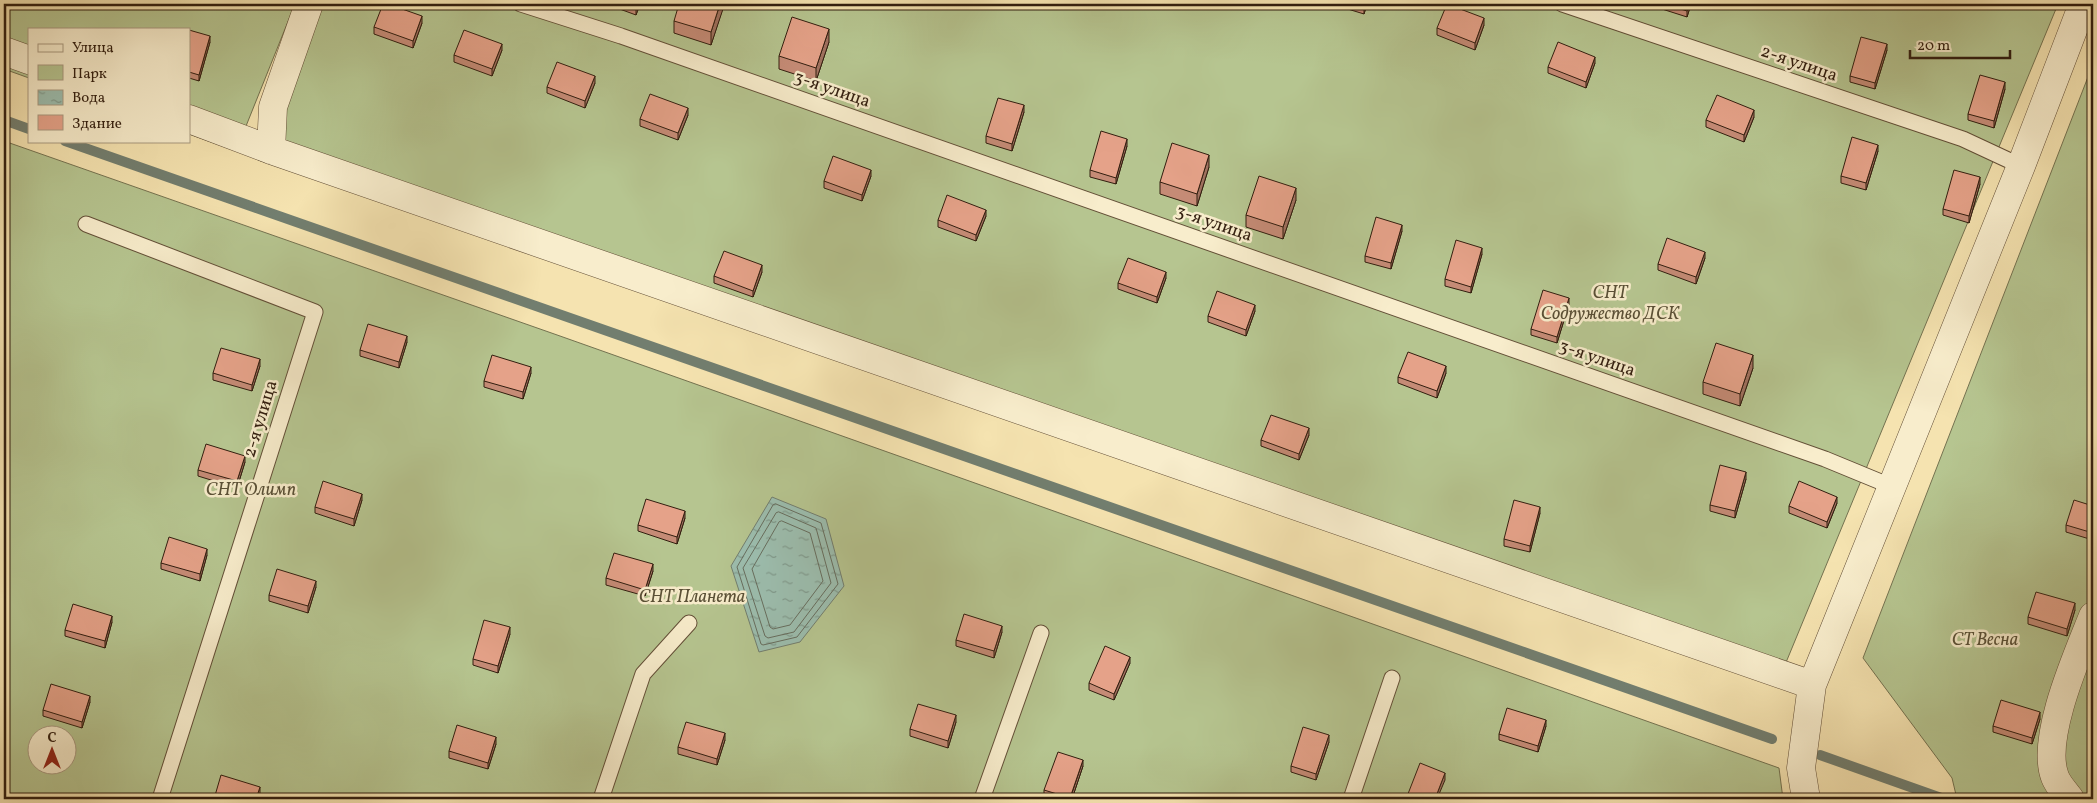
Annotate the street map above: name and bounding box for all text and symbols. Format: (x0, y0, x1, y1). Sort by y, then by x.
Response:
legend (28, 28, 190, 142)
scale bar (1910, 28, 2010, 60)
text: 20 m (1917, 36, 1950, 57)
text: Улица (72, 38, 114, 59)
street label: 2-я улица (1757, 39, 1841, 89)
text: Парк (72, 64, 107, 85)
street label: 3-я улица (790, 65, 874, 115)
text: Вода (72, 88, 105, 109)
text: Здание (72, 114, 122, 135)
street label: 3-я улица (1172, 199, 1256, 249)
park label: СНТ Содружество ДСК (1541, 281, 1680, 327)
street label: 3-я улица (1555, 334, 1639, 384)
street label: 2-я улица (237, 377, 285, 461)
park label: СНТ Олимп (206, 478, 296, 503)
park label: СНТ Планета (639, 585, 745, 610)
park label: СТ Весна (1952, 628, 2018, 653)
north arrow (28, 726, 78, 776)
text: С (47, 729, 57, 748)

